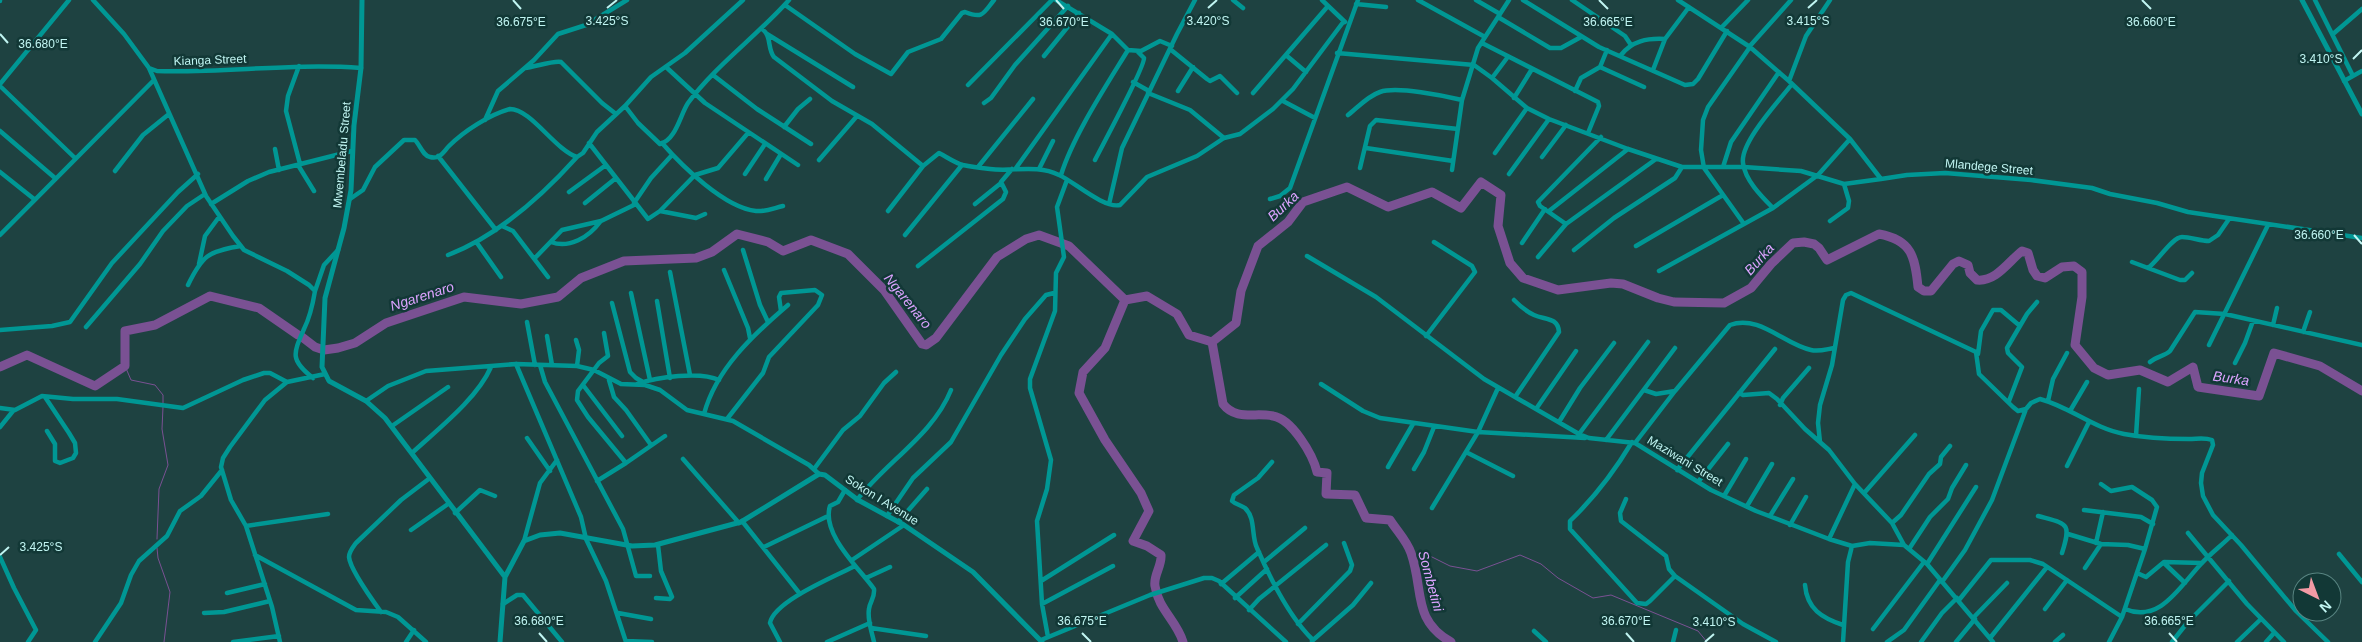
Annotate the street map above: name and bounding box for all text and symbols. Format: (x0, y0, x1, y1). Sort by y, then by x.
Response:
text: 3.425°S (586, 14, 628, 28)
text: 3.420°S (1187, 14, 1229, 28)
text: 3.415°S (1787, 14, 1829, 28)
text: 36.675°E (496, 15, 546, 29)
text: 36.670°E (1039, 15, 1089, 29)
text: 36.665°E (1583, 15, 1633, 29)
text: 36.660°E (2126, 15, 2176, 29)
text: 36.680°E (18, 37, 68, 51)
street label: Kianga Street (173, 52, 247, 68)
text: 3.410°S (2300, 52, 2342, 66)
street label: Mwembeladu Street (330, 101, 354, 209)
street label: Mlandege Street (1945, 156, 2034, 178)
water label: Burka (1264, 188, 1302, 224)
text: 36.660°E (2294, 228, 2344, 242)
water label: Burka (1741, 240, 1777, 278)
water label: Ngarenaro (881, 270, 935, 332)
water label: Ngarenaro (388, 278, 456, 314)
water label: Burka (2212, 368, 2250, 388)
street label: Maziwani Street (1645, 433, 1726, 489)
street label: Sokon I Avenue (843, 472, 922, 528)
text: 3.425°S (20, 540, 62, 554)
water label: Sombetini (1415, 549, 1447, 614)
north arrow (2292, 572, 2342, 622)
text: N (2317, 597, 2335, 616)
text: 36.680°E (514, 614, 564, 628)
text: 36.675°E (1057, 614, 1107, 628)
text: 36.670°E (1601, 614, 1651, 628)
text: 36.665°E (2144, 614, 2194, 628)
text: 3.410°S (1693, 615, 1735, 629)

